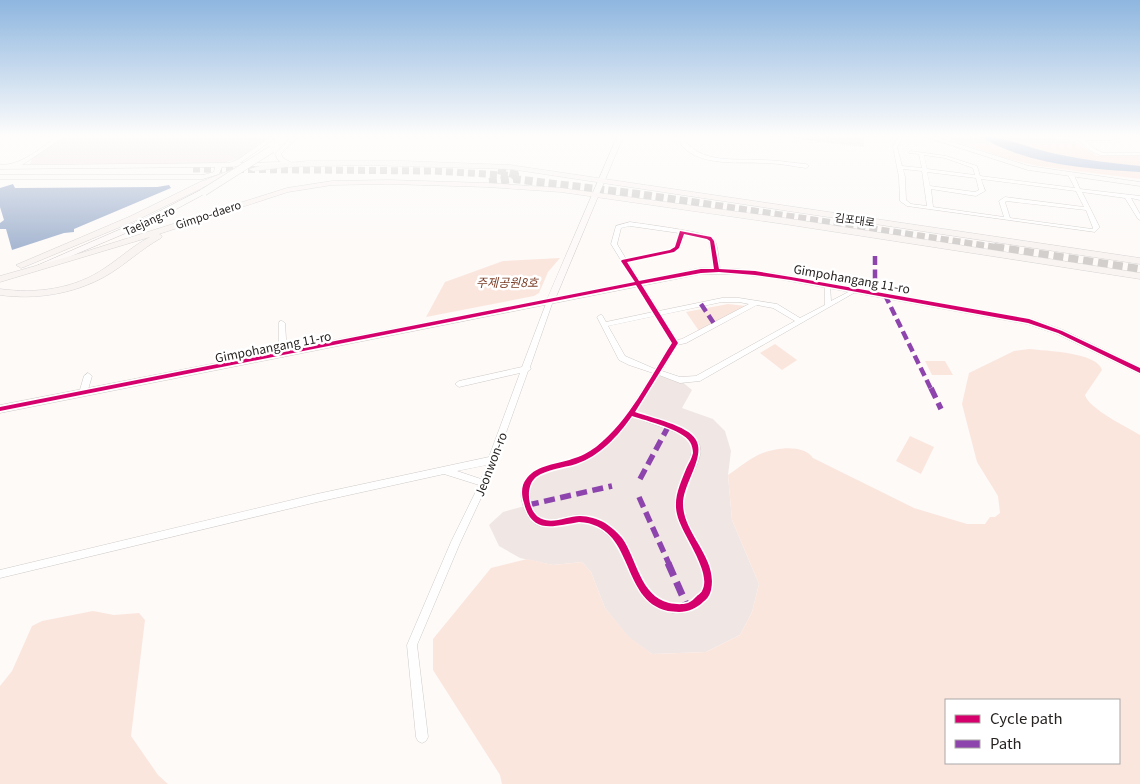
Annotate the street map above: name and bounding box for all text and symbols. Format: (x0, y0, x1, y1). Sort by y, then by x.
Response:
street label: Gimpo-daero (173, 196, 243, 232)
street label: Taejang-ro (121, 201, 177, 239)
street label: 김포대로 (834, 208, 876, 230)
street label: Gimpohangang 11-ro (792, 259, 912, 297)
park label: 주제공원8호 (476, 273, 539, 290)
street label: Gimpohangang 11-ro (213, 326, 333, 366)
street label: Jeonwon-ro (470, 429, 510, 499)
legend (945, 699, 1120, 764)
text: Cycle path (990, 707, 1063, 728)
text: Path (990, 732, 1022, 753)

